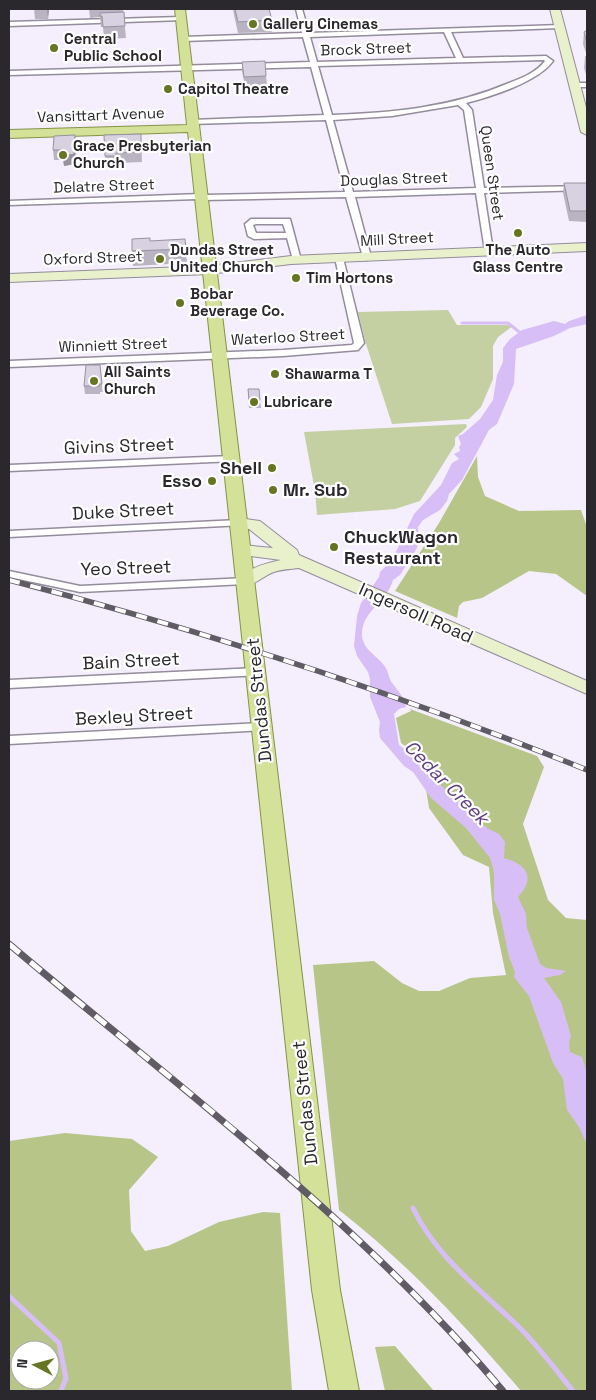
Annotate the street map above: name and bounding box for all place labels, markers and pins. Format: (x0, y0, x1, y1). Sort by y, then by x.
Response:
place label: Gallery Cinemas (263, 14, 378, 33)
marker: Gallery Cinemas (247, 18, 259, 30)
place label: Central Public School (64, 29, 162, 65)
marker: Central Public School (48, 42, 60, 54)
place label: Capitol Theatre (178, 79, 289, 98)
marker: Capitol Theatre (162, 83, 174, 95)
place label: Grace Presbyterian Church (73, 136, 212, 172)
marker: Grace Presbyterian Church (57, 149, 69, 161)
marker: The Auto Glass Centre (512, 227, 524, 239)
place label: Dundas Street United Church (170, 240, 274, 276)
place label: The Auto Glass Centre (473, 240, 564, 276)
marker: Dundas Street United Church (154, 253, 166, 265)
place label: Tim Hortons (306, 268, 393, 287)
marker: Tim Hortons (290, 272, 302, 284)
place label: Bobar Beverage Co. (190, 284, 285, 320)
marker: Bobar Beverage Co. (174, 297, 186, 309)
place label: All Saints Church (104, 362, 171, 398)
place label: Shawarma T (285, 364, 372, 383)
marker: Shawarma T (269, 368, 281, 380)
marker: All Saints Church (88, 375, 100, 387)
place label: Lubricare (264, 392, 333, 411)
marker: Lubricare (248, 396, 260, 408)
place label: Shell (220, 456, 262, 479)
marker: Shell (266, 462, 278, 474)
place label: Esso (162, 469, 202, 492)
marker: Esso (206, 475, 218, 487)
place label: Mr. Sub (283, 478, 347, 501)
marker: Mr. Sub (267, 484, 279, 496)
place label: ChuckWagon Restaurant (344, 525, 458, 569)
marker: ChuckWagon Restaurant (328, 541, 340, 553)

